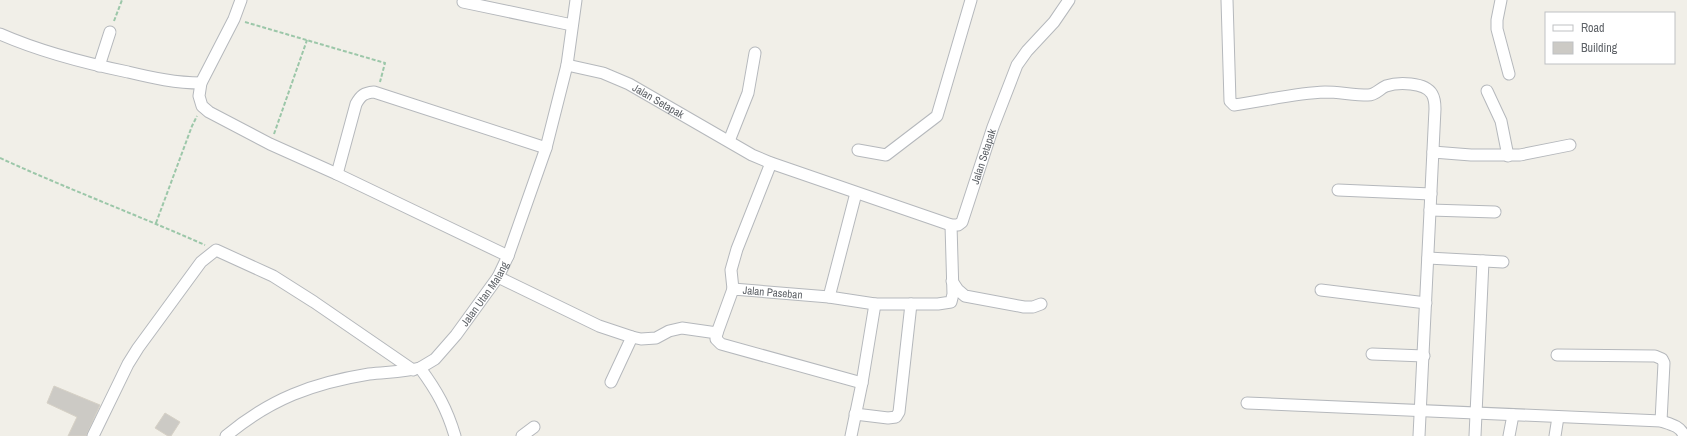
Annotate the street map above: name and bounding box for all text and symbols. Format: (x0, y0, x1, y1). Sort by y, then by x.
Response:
legend (1545, 12, 1675, 64)
text: Road (1581, 20, 1605, 36)
text: Building (1581, 40, 1618, 56)
street label: Jalan Setapak (630, 81, 687, 122)
street label: Jalan Setapak (968, 127, 999, 186)
street label: Jalan Utan Malang (458, 259, 511, 329)
street label: Jalan Paseban (742, 283, 803, 302)

